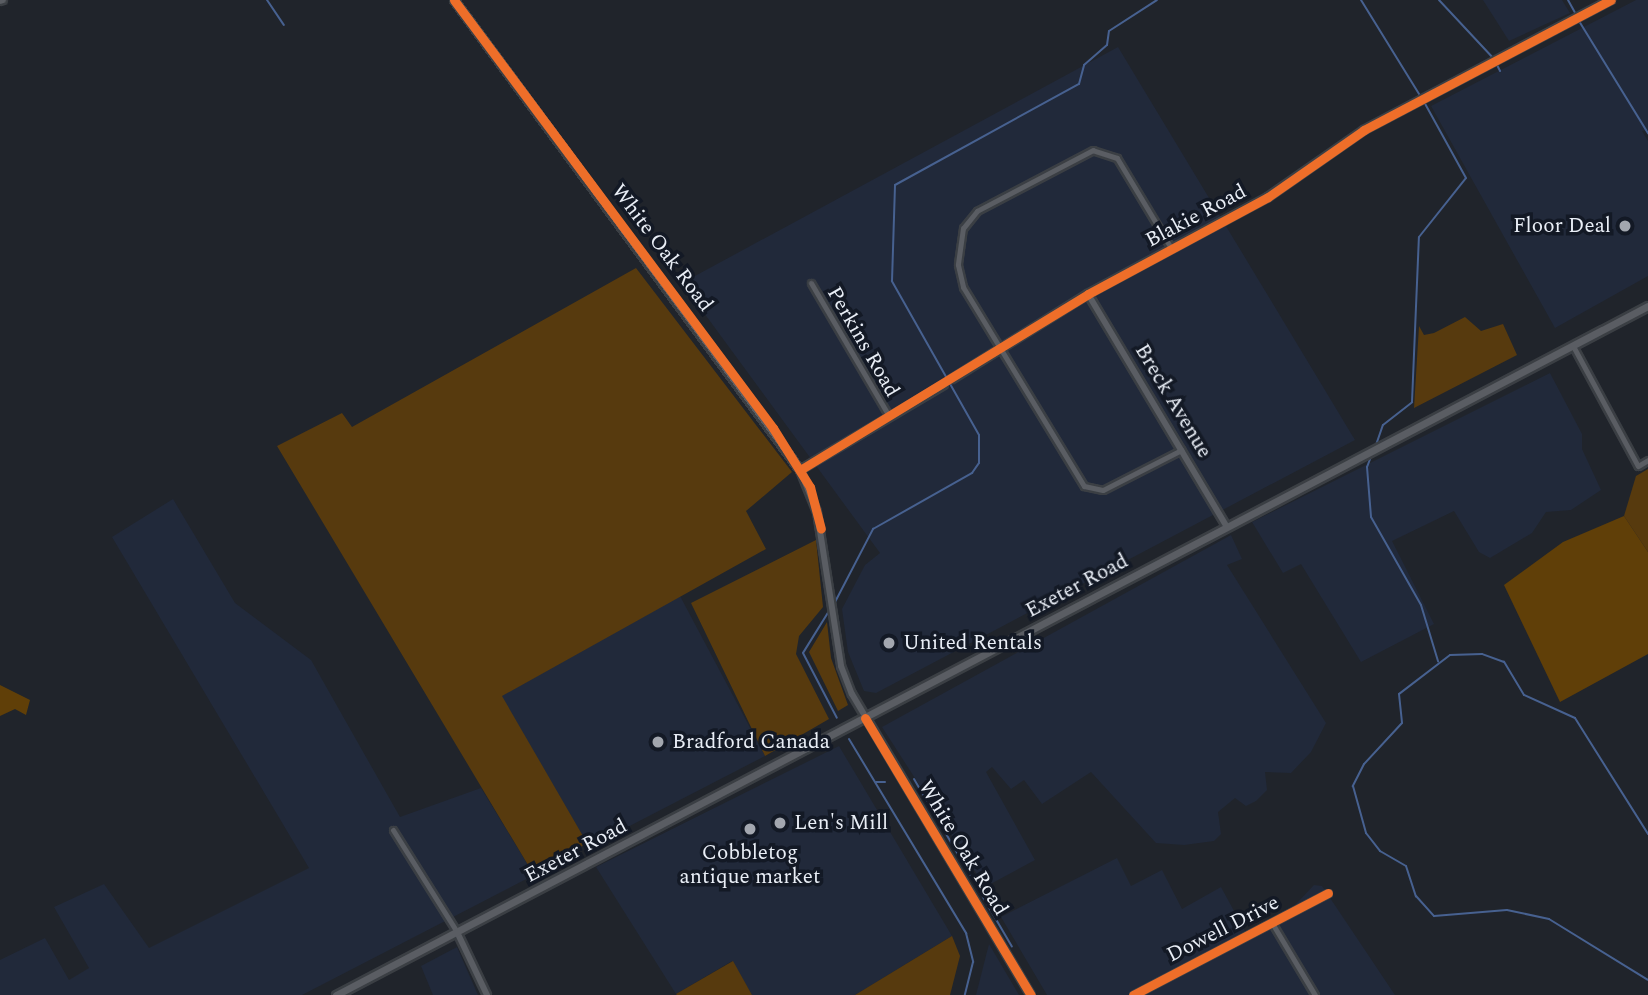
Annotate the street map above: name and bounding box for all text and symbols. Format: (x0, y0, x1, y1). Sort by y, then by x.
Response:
street label: White Oak Road (606, 179, 718, 317)
street label: Blakie Road (1141, 179, 1251, 253)
place label: Floor Deal (1513, 213, 1611, 239)
marker: Floor Deal (1617, 218, 1633, 234)
street label: Perkins Road (821, 282, 905, 402)
street label: Breck Avenue (1129, 339, 1217, 463)
street label: Exeter Road (1021, 548, 1133, 624)
place label: United Rentals (903, 630, 1042, 656)
marker: United Rentals (881, 635, 897, 651)
place label: Bradford Canada (672, 729, 830, 755)
marker: Bradford Canada (650, 734, 666, 750)
street label: White Oak Road (913, 776, 1013, 920)
place label: Len's Mill (794, 810, 888, 836)
street label: Exeter Road (520, 813, 632, 889)
marker: Len's Mill (772, 815, 788, 831)
marker: Cobbletog antique market (742, 821, 758, 837)
place label: Cobbletog antique market (680, 840, 820, 890)
street label: Dowell Drive (1163, 890, 1283, 968)

